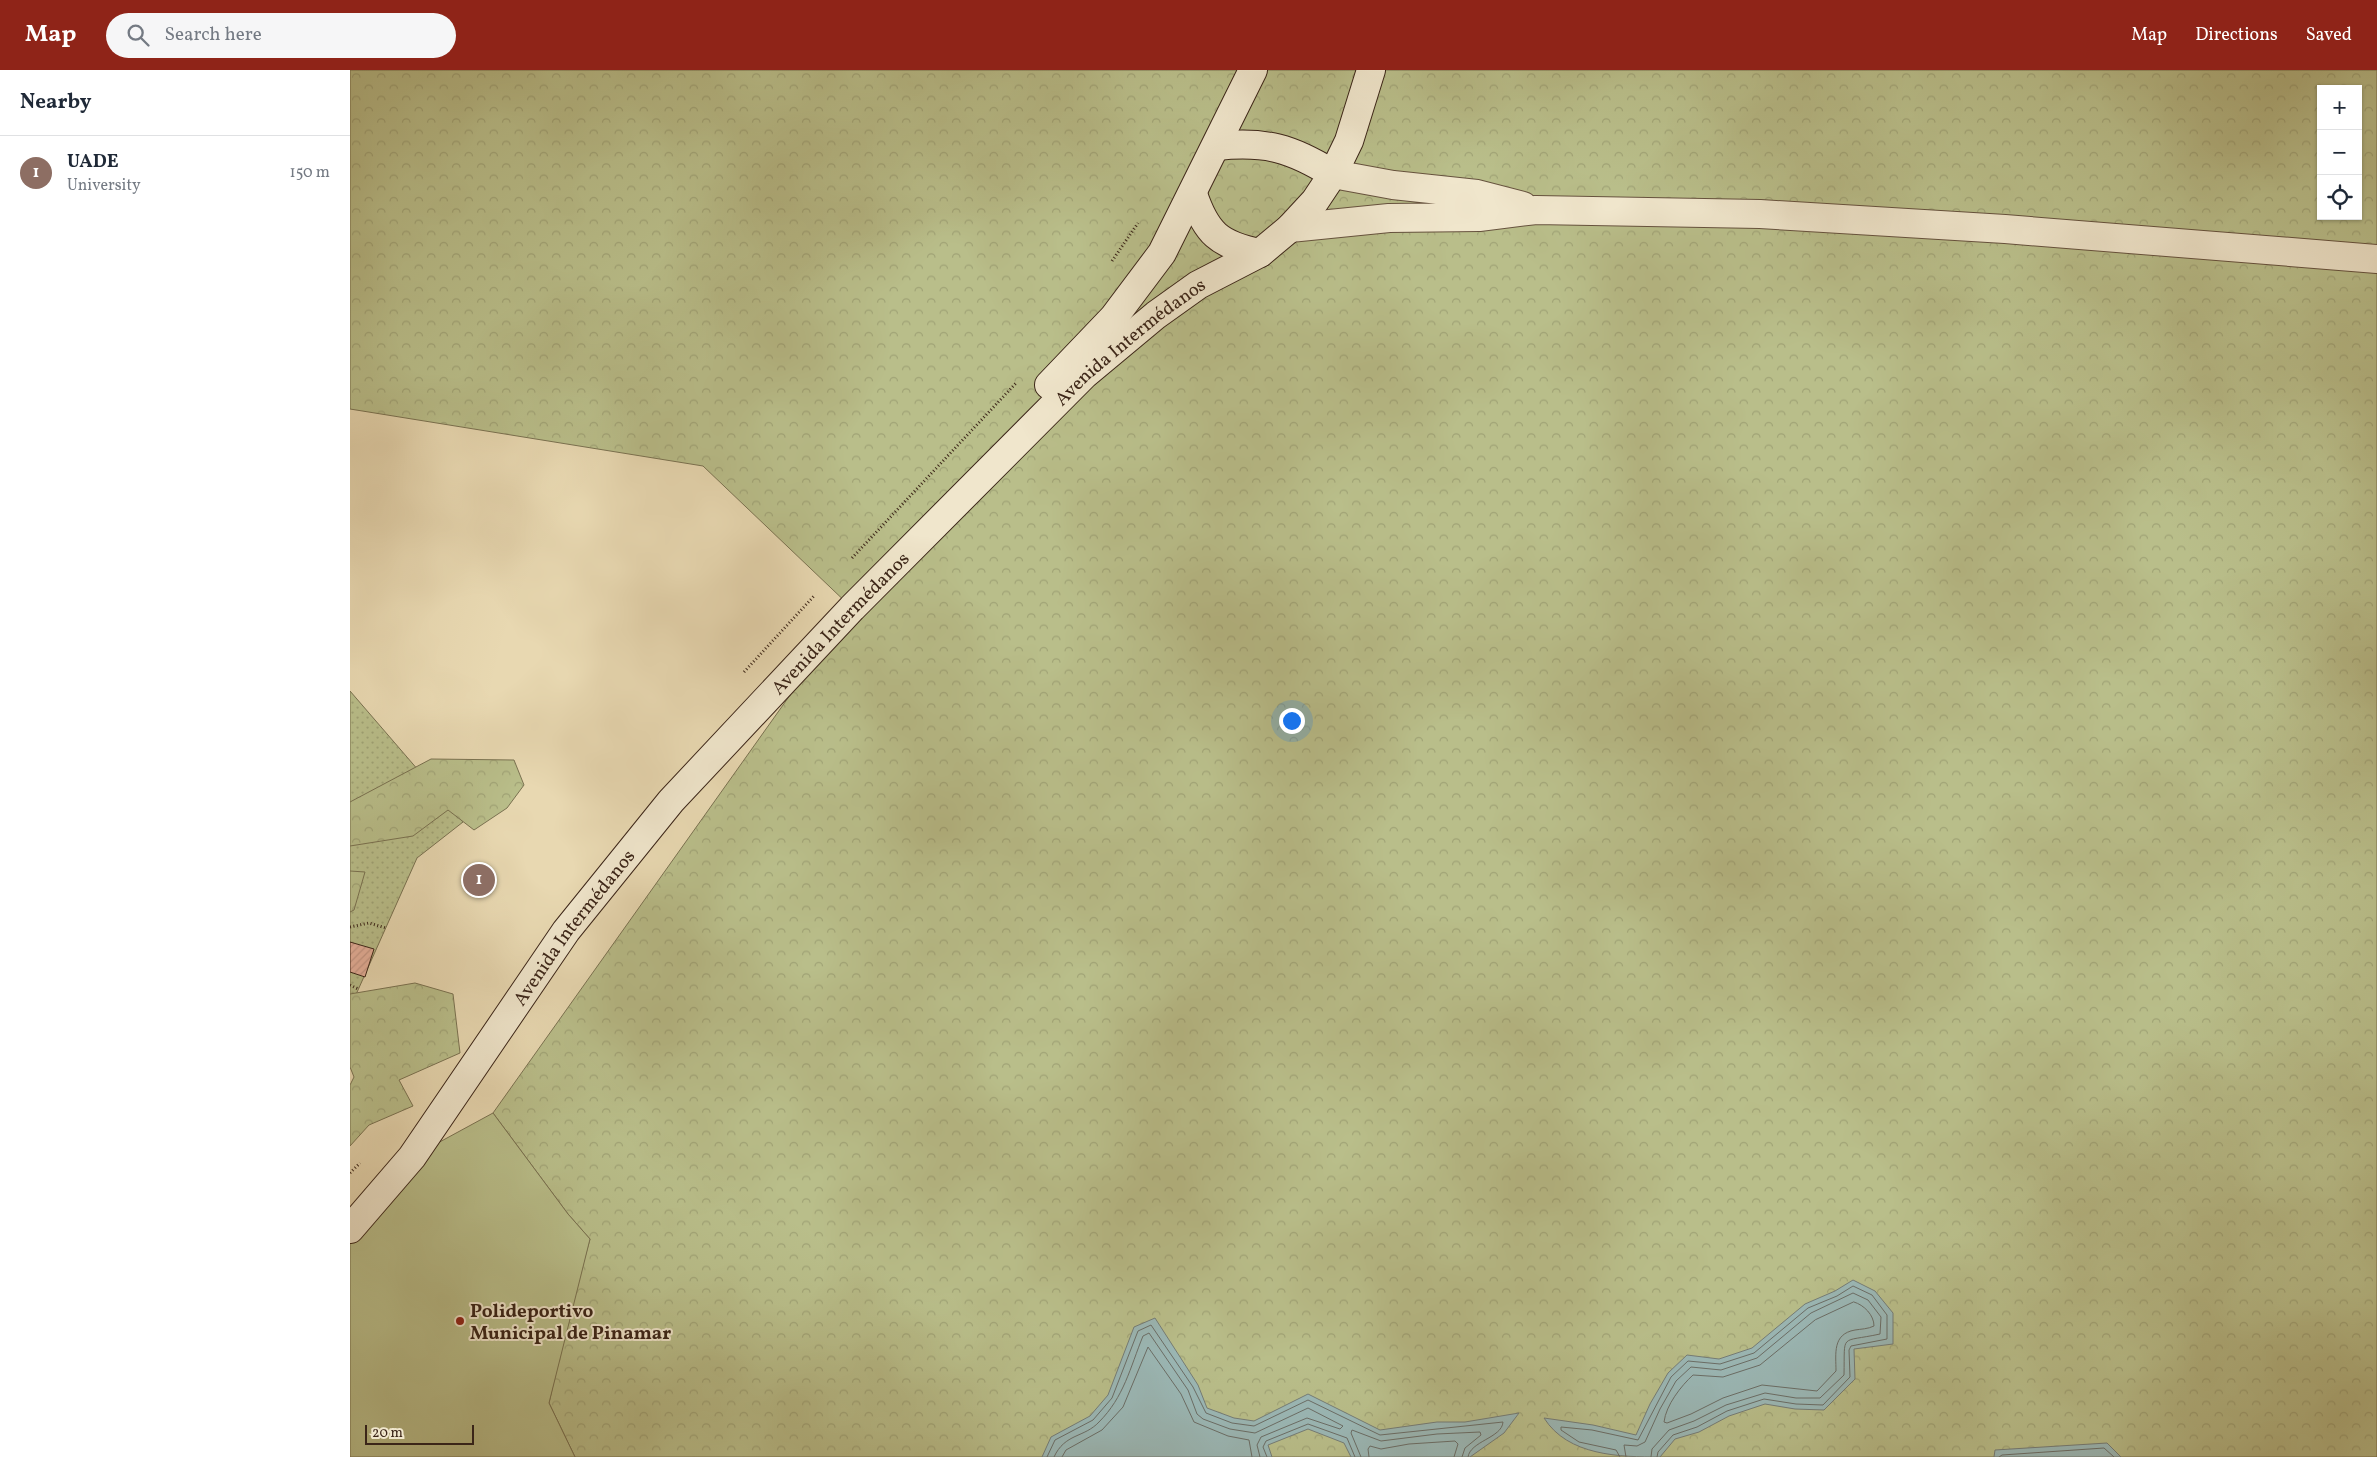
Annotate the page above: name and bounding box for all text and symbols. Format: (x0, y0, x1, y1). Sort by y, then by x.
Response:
search box (106, 13, 456, 58)
text: Map (25, 18, 76, 52)
icon: search (124, 21, 152, 49)
text: Search here (164, 22, 262, 48)
text: Map (2131, 23, 2167, 48)
text: Directions (2195, 23, 2278, 48)
text: Saved (2306, 23, 2352, 48)
map controls (2317, 85, 2362, 220)
button: + (2317, 85, 2362, 130)
text: Nearby (20, 88, 91, 117)
button: − (2317, 130, 2362, 175)
text: UADE (67, 149, 119, 175)
text: 1 (33, 162, 39, 184)
text: 150 m (289, 162, 330, 184)
text: University (67, 175, 141, 197)
button: locate (2317, 175, 2362, 220)
street label: Avenida Intermédanos (1050, 272, 1211, 412)
street label: Avenida Intermédanos (766, 547, 916, 701)
your location (1279, 708, 1305, 734)
street label: Avenida Intermédanos (508, 845, 642, 1011)
pin: 1 (463, 861, 495, 899)
place label: Polideportivo Municipal de Pinamar (470, 1299, 671, 1347)
marker: Polideportivo Municipal de Pinamar (454, 1315, 466, 1327)
scale bar (365, 1422, 474, 1445)
text: 20 m (372, 1424, 403, 1443)

